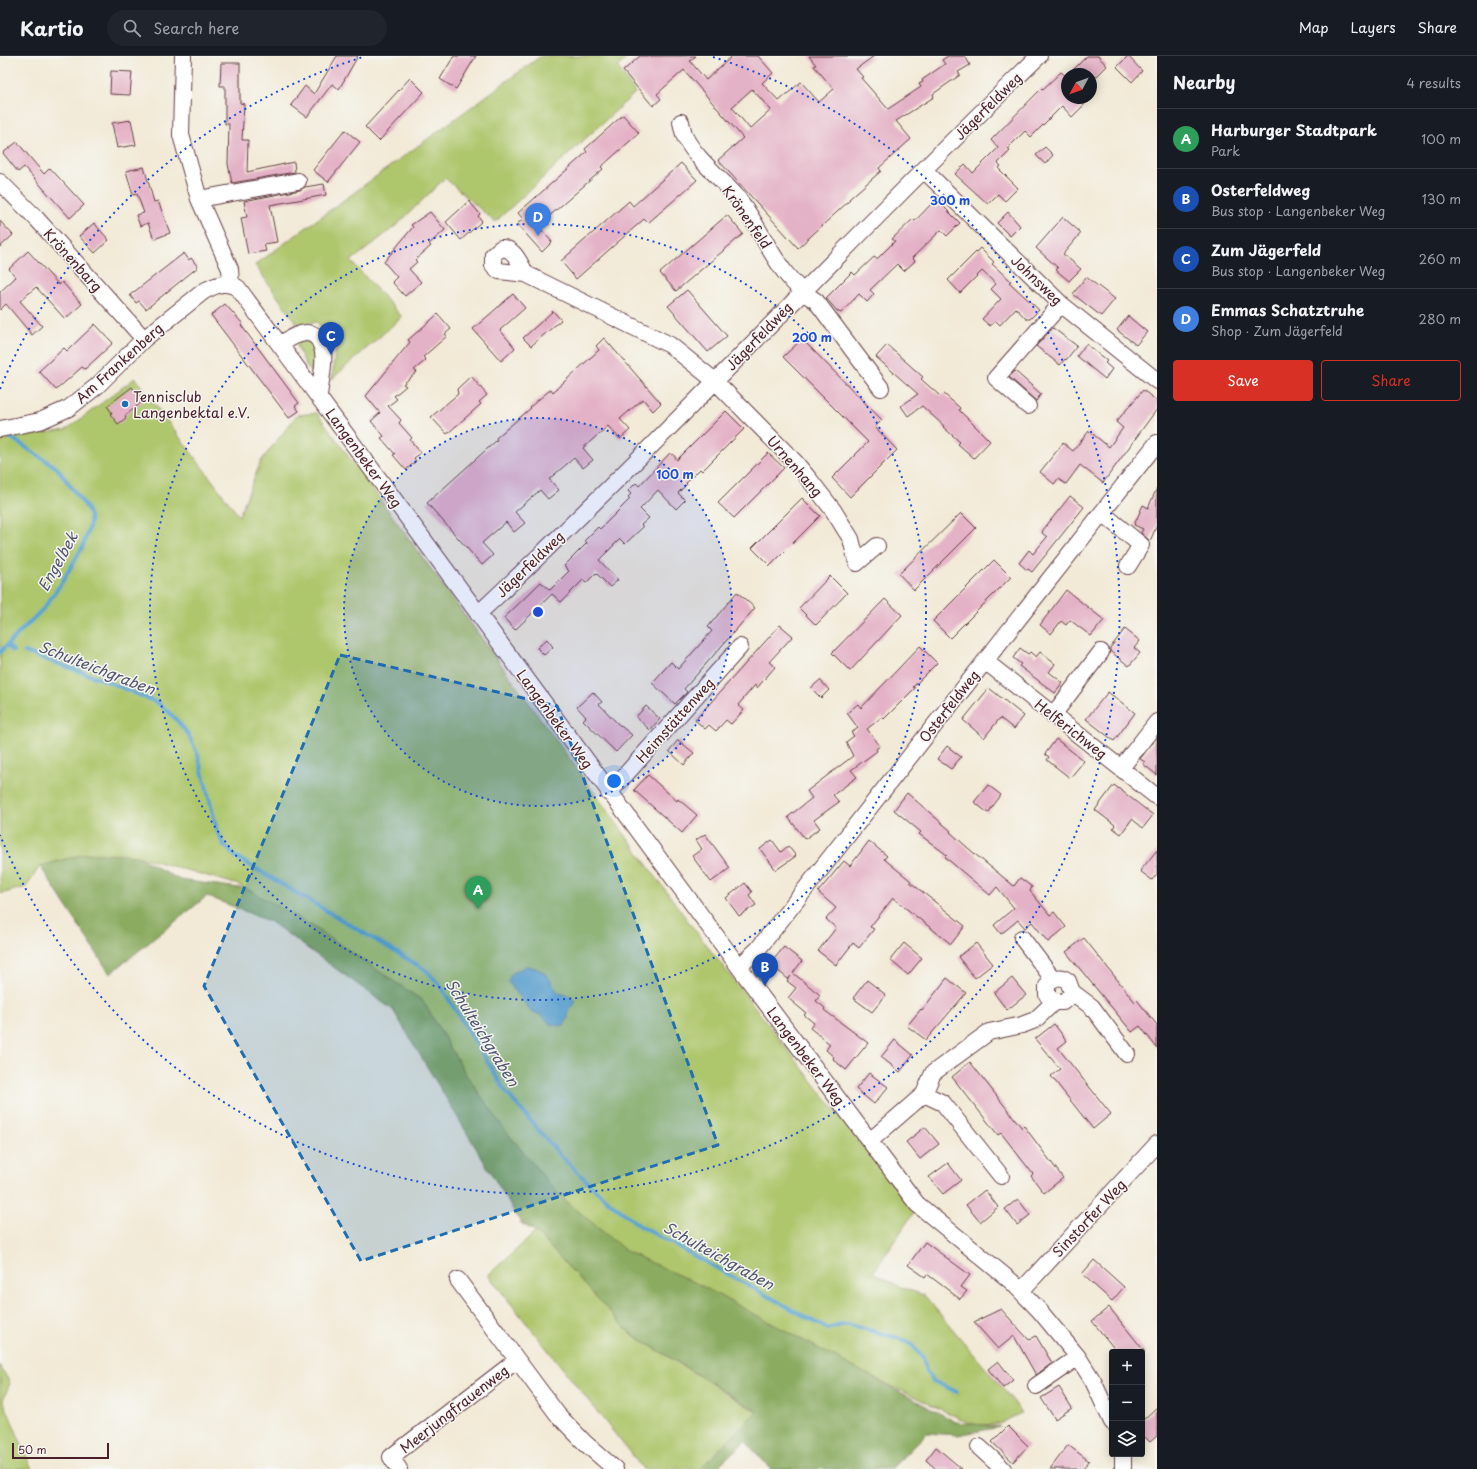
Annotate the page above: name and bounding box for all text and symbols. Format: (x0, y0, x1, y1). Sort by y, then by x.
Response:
search box (107, 10, 387, 46)
text: Kartio (20, 14, 83, 42)
text: Search here (153, 16, 239, 39)
icon: search (121, 17, 143, 39)
text: Map (1299, 17, 1329, 38)
text: Layers (1351, 17, 1396, 38)
text: Share (1418, 17, 1457, 38)
street label: Jägerfeldweg (949, 67, 1027, 145)
north arrow (1061, 68, 1097, 104)
text: Nearby (1173, 69, 1235, 95)
text: 4 results (1407, 73, 1461, 92)
text: Harburger Stadtpark (1211, 118, 1377, 141)
text: A (1181, 129, 1191, 148)
text: 100 m (1421, 129, 1461, 148)
text: Park (1211, 141, 1240, 160)
text: Osterfeldweg (1211, 178, 1310, 201)
street label: Krönenfeld (718, 181, 776, 253)
text: B (1182, 189, 1190, 208)
text: 130 m (1422, 189, 1461, 208)
text: 300 m (930, 191, 970, 209)
text: Bus stop · Langenbeker Weg (1211, 201, 1385, 220)
pin: D (525, 203, 551, 236)
street label: Krönenbarg (39, 224, 107, 296)
text: Zum Jägerfeld (1211, 238, 1321, 261)
text: C (1181, 249, 1191, 268)
text: 260 m (1419, 249, 1461, 268)
street label: Johnsweg (1006, 250, 1068, 310)
text: Bus stop · Langenbeker Weg (1211, 261, 1385, 280)
street label: Jägerfeldweg (721, 297, 797, 375)
text: Emmas Schatztruhe (1211, 298, 1364, 321)
text: D (1181, 309, 1191, 328)
text: 280 m (1419, 309, 1461, 328)
street label: Am Frankenberg (70, 318, 168, 408)
text: Shop · Zum Jägerfeld (1211, 321, 1343, 340)
pin: C (318, 322, 344, 355)
text: 200 m (792, 328, 832, 346)
button: Save (1173, 360, 1313, 401)
button: Share (1321, 360, 1461, 401)
place label: Tennisclub Langenbektal e.V. (133, 386, 250, 423)
marker: Tennisclub Langenbektal e.V. (120, 399, 130, 409)
street label: Langenbeker Weg (321, 404, 407, 512)
street label: Urnenhang (762, 431, 828, 501)
text: 100 m (656, 465, 694, 483)
water label: Engelbek (31, 526, 83, 595)
street label: Jägerfeldweg (491, 526, 569, 602)
centre of rings (531, 605, 545, 619)
water label: Schulteichgraben (35, 634, 159, 700)
street label: Langenbeker Weg (512, 665, 598, 773)
street label: Osterfeldweg (914, 665, 984, 747)
street label: Heimstättenweg (631, 673, 719, 767)
street label: Helferichweg (1030, 694, 1112, 764)
your location (604, 771, 624, 791)
pin: A (465, 876, 491, 909)
pin: B (752, 953, 778, 986)
water label: Schulteichgraben (441, 974, 526, 1091)
street label: Langenbeker Weg (762, 1002, 850, 1110)
street label: Sinstorfer Weg (1047, 1174, 1131, 1262)
water label: Schulteichgraben (660, 1215, 779, 1295)
map controls (1109, 1349, 1145, 1457)
button: + (1109, 1349, 1145, 1385)
street label: Meerjungfrauenweg (395, 1360, 513, 1458)
button: − (1109, 1385, 1145, 1421)
button: layers (1109, 1421, 1145, 1457)
scale bar (12, 1441, 109, 1460)
text: 50 m (18, 1441, 47, 1458)

